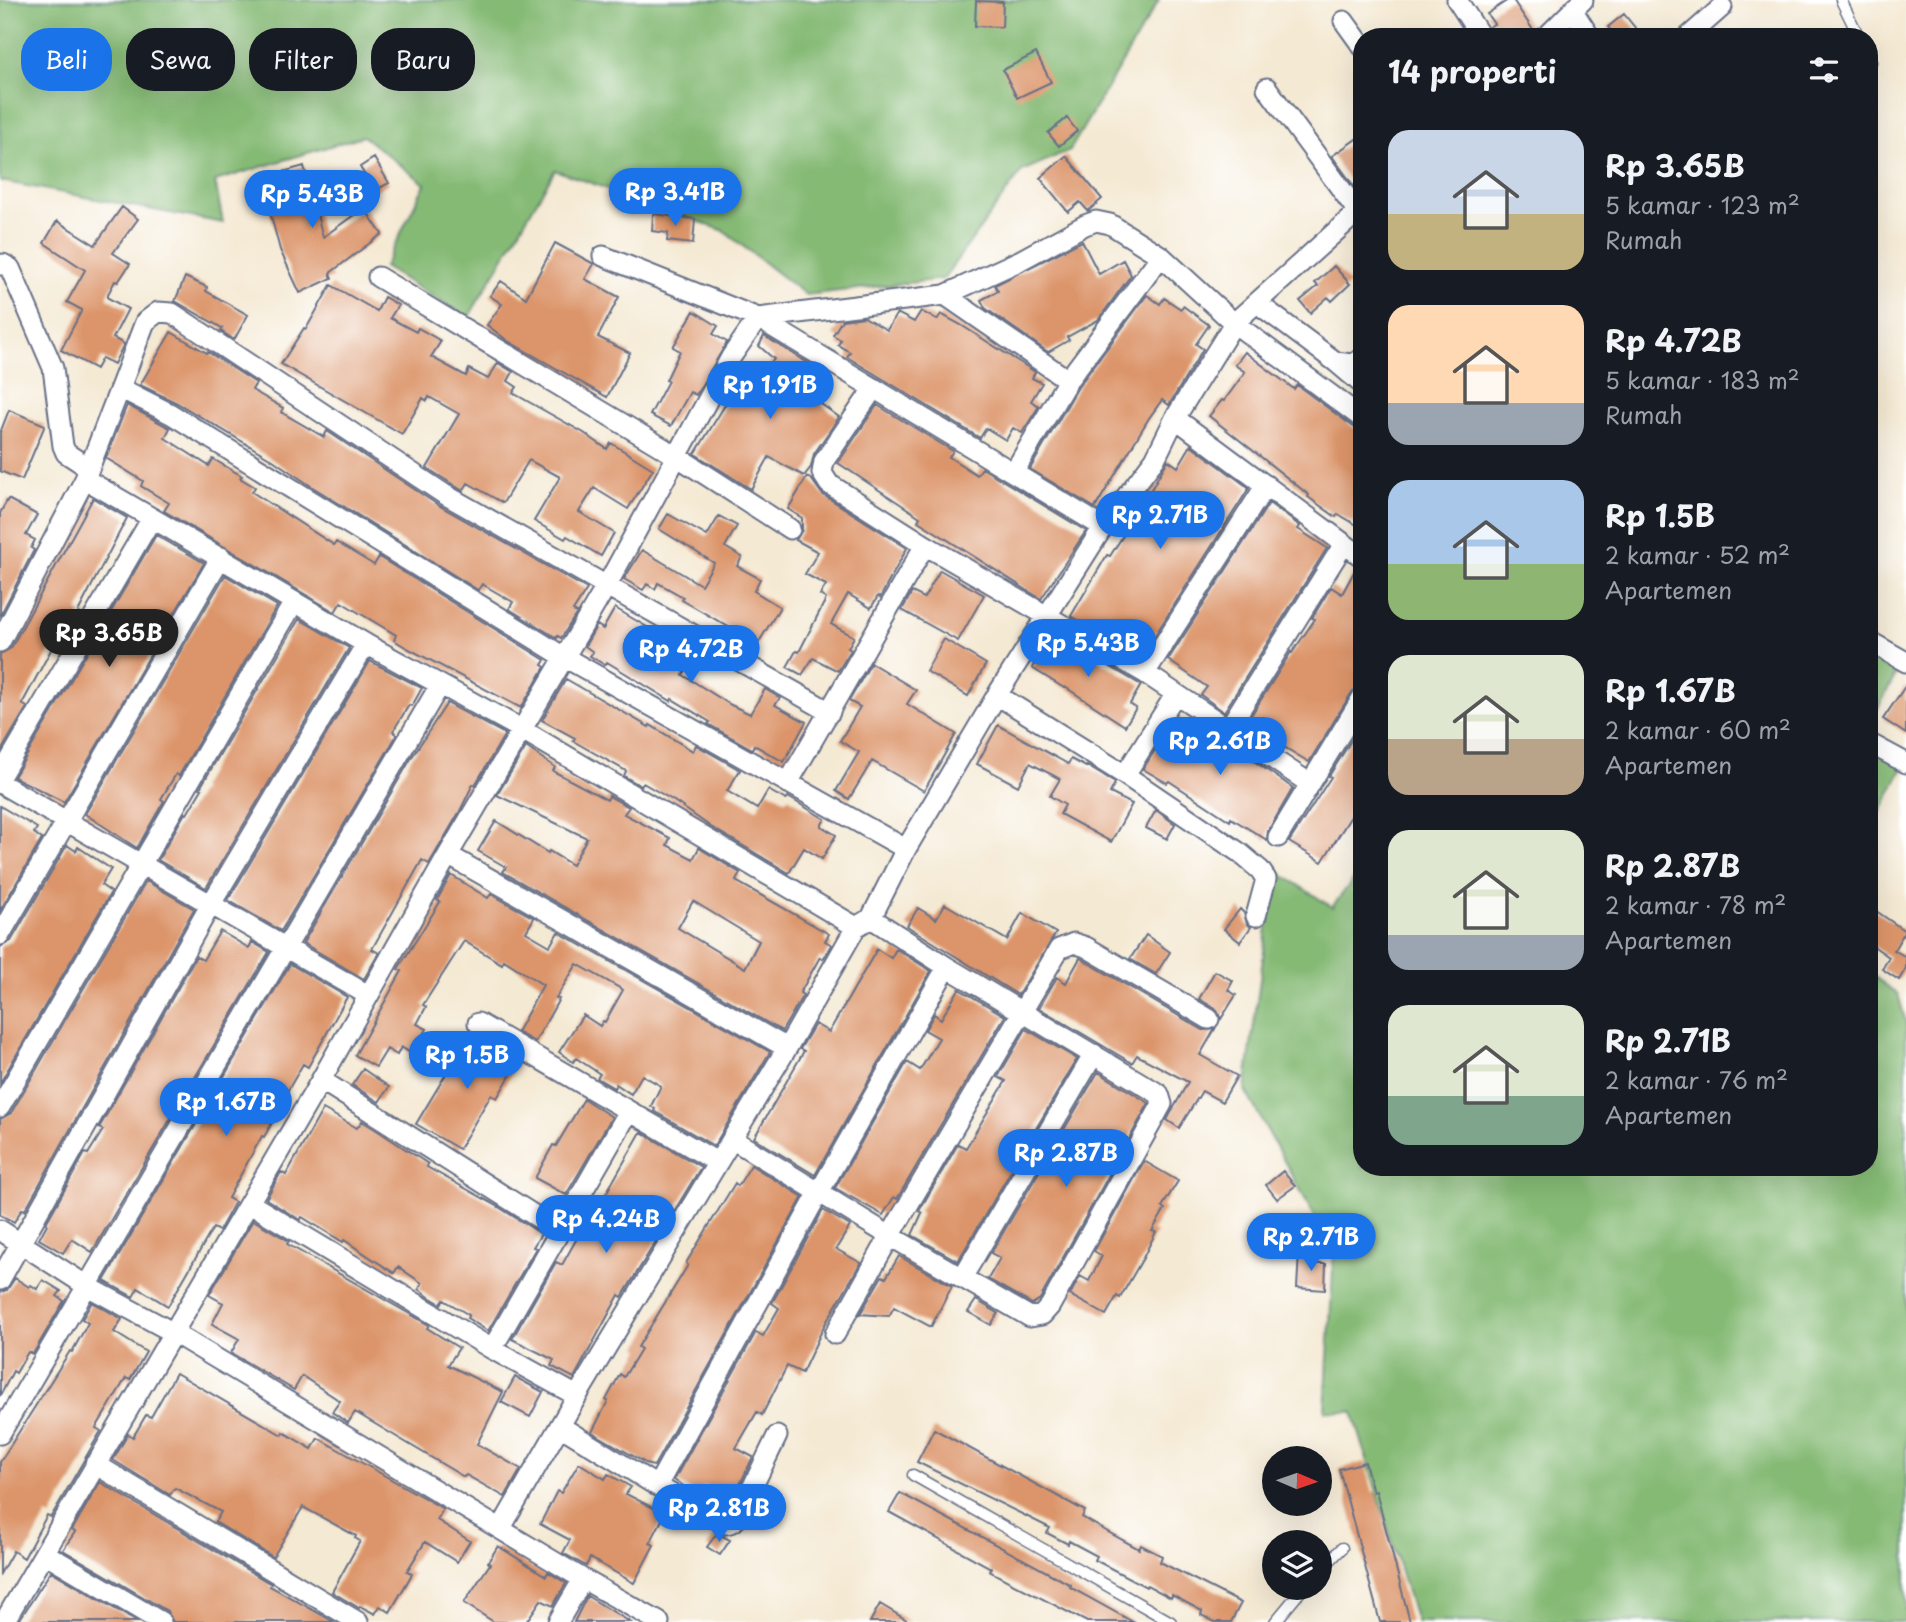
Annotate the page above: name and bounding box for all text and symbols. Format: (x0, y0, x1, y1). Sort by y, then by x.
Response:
chip: Beli (21, 28, 112, 91)
chip: Sewa (126, 28, 235, 91)
chip: Filter (249, 28, 357, 91)
chip: Baru (371, 28, 475, 91)
text: 14 properti (1388, 48, 1556, 93)
icon: filters (1805, 51, 1843, 89)
text: Rp 3.65B (1605, 142, 1745, 187)
icon: home (1444, 158, 1528, 242)
pin: Rp 3.41B (603, 168, 747, 228)
pin: Rp 5.43B (240, 170, 384, 230)
text: Rp 3.41B (625, 173, 725, 208)
text: Rp 5.43B (260, 175, 364, 210)
text: 5 kamar · 123 m² (1605, 187, 1800, 222)
text: Rumah (1605, 222, 1682, 257)
text: Rp 4.72B (1605, 317, 1742, 362)
icon: home (1444, 333, 1528, 417)
pin: Rp 1.91B (698, 362, 842, 421)
text: 5 kamar · 183 m² (1605, 362, 1800, 397)
text: Rp 1.91B (723, 366, 817, 401)
text: Rumah (1605, 397, 1682, 432)
pin: Rp 2.71B (1088, 491, 1232, 551)
text: Rp 1.5B (1605, 492, 1715, 537)
text: Rp 2.71B (1112, 496, 1208, 531)
icon: home (1444, 508, 1528, 592)
text: 2 kamar · 52 m² (1605, 537, 1790, 572)
text: Apartemen (1605, 572, 1732, 607)
pin: Rp 3.65B (37, 610, 181, 669)
text: Rp 3.65B (55, 614, 163, 649)
pin: Rp 5.43B (1016, 620, 1160, 679)
text: Rp 5.43B (1036, 624, 1140, 659)
pin: Rp 4.72B (619, 626, 763, 685)
text: Rp 4.72B (639, 630, 743, 665)
text: Rp 1.67B (1605, 667, 1736, 712)
icon: home (1444, 683, 1528, 767)
text: 2 kamar · 60 m² (1605, 712, 1791, 747)
pin: Rp 2.61B (1148, 718, 1292, 777)
text: Rp 2.61B (1169, 722, 1271, 757)
text: Apartemen (1605, 747, 1732, 782)
text: Rp 2.87B (1605, 842, 1740, 887)
icon: home (1444, 858, 1528, 942)
text: 2 kamar · 78 m² (1605, 887, 1786, 922)
text: Apartemen (1605, 922, 1732, 957)
text: Rp 2.71B (1605, 1017, 1731, 1062)
pin: Rp 1.5B (402, 1032, 532, 1091)
icon: home (1444, 1033, 1528, 1117)
text: Rp 1.5B (425, 1036, 509, 1071)
text: 2 kamar · 76 m² (1605, 1062, 1788, 1097)
pin: Rp 1.67B (154, 1078, 298, 1138)
text: Rp 1.67B (176, 1083, 276, 1118)
text: Apartemen (1605, 1097, 1732, 1132)
pin: Rp 2.87B (994, 1130, 1138, 1189)
text: Rp 2.87B (1014, 1134, 1118, 1169)
pin: Rp 4.24B (534, 1196, 678, 1255)
text: Rp 4.24B (552, 1200, 660, 1235)
pin: Rp 2.71B (1239, 1214, 1383, 1273)
text: Rp 2.71B (1263, 1218, 1359, 1253)
north arrow (1262, 1446, 1332, 1516)
map controls (1262, 1446, 1332, 1600)
pin: Rp 2.81B (647, 1484, 791, 1544)
text: Rp 2.81B (668, 1489, 770, 1524)
button: layers (1262, 1530, 1332, 1600)

